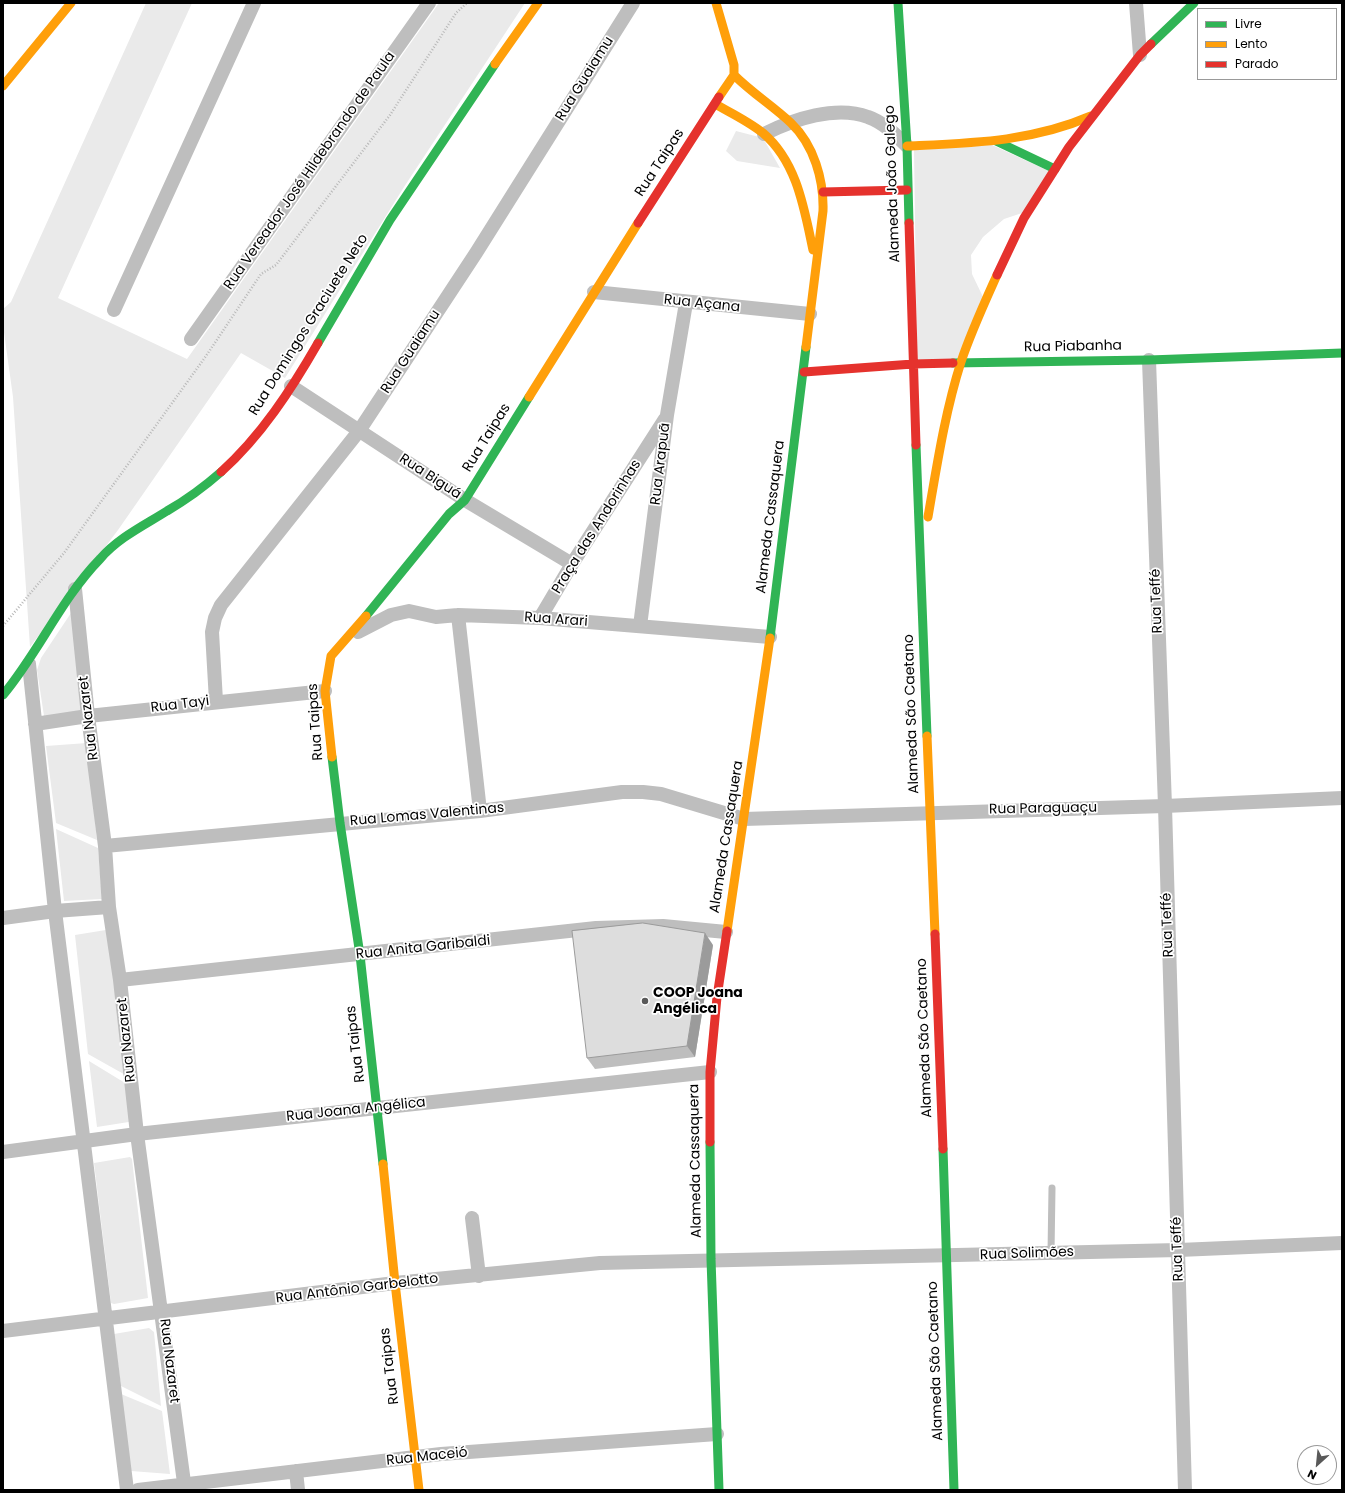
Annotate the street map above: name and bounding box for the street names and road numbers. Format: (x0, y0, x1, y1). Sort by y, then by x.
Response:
street label: Rua Guaiamu (552, 34, 618, 124)
street label: Rua Vereador José Hildebrando de Paula (221, 49, 399, 293)
street label: Alameda João Galego (882, 105, 904, 263)
street label: Rua Taipas (632, 126, 688, 200)
street label: Rua Domingos Graciuete Neto (246, 231, 372, 419)
street label: Rua Açana (663, 292, 741, 316)
street label: Rua Guaiamu (378, 307, 444, 397)
street label: Rua Piabanha (1024, 338, 1122, 356)
street label: Rua Taipas (459, 401, 515, 475)
street label: Rua Arapuã (648, 422, 674, 506)
street label: Alameda Cassaquera (753, 439, 789, 595)
street label: Rua Biguá (396, 451, 464, 503)
street label: Praça das Andorinhas (549, 457, 645, 597)
street label: Rua Teffé (1147, 568, 1167, 634)
street label: Rua Arari (524, 609, 588, 631)
street label: Alameda São Caetano (901, 634, 923, 794)
street label: Rua Nazaret (75, 675, 103, 761)
street label: Rua Taipas (305, 683, 327, 761)
street label: Rua Tayi (150, 693, 210, 717)
street label: Alameda Cassaquera (707, 760, 747, 914)
street label: Rua Lomas Valentinas (349, 800, 505, 830)
street label: Rua Paraguaçu (989, 800, 1097, 818)
street label: Rua Teffé (1158, 892, 1178, 958)
street label: Rua Anita Garibaldi (355, 933, 491, 963)
street label: Alameda São Caetano (914, 958, 936, 1118)
street label: Rua Nazaret (114, 997, 140, 1083)
street label: Rua Taipas (343, 1005, 369, 1083)
street label: Alameda Cassaquera (686, 1084, 706, 1238)
street label: Rua Joana Angélica (285, 1094, 427, 1126)
street label: Rua Teffé (1168, 1216, 1188, 1282)
street label: Rua Solimões (980, 1244, 1074, 1264)
street label: Rua Antônio Garbelotto (275, 1271, 439, 1307)
street label: Alameda São Caetano (925, 1281, 947, 1441)
street label: Rua Nazaret (155, 1318, 183, 1404)
street label: Rua Taipas (377, 1327, 403, 1405)
street label: Rua Maceió (385, 1444, 469, 1470)

